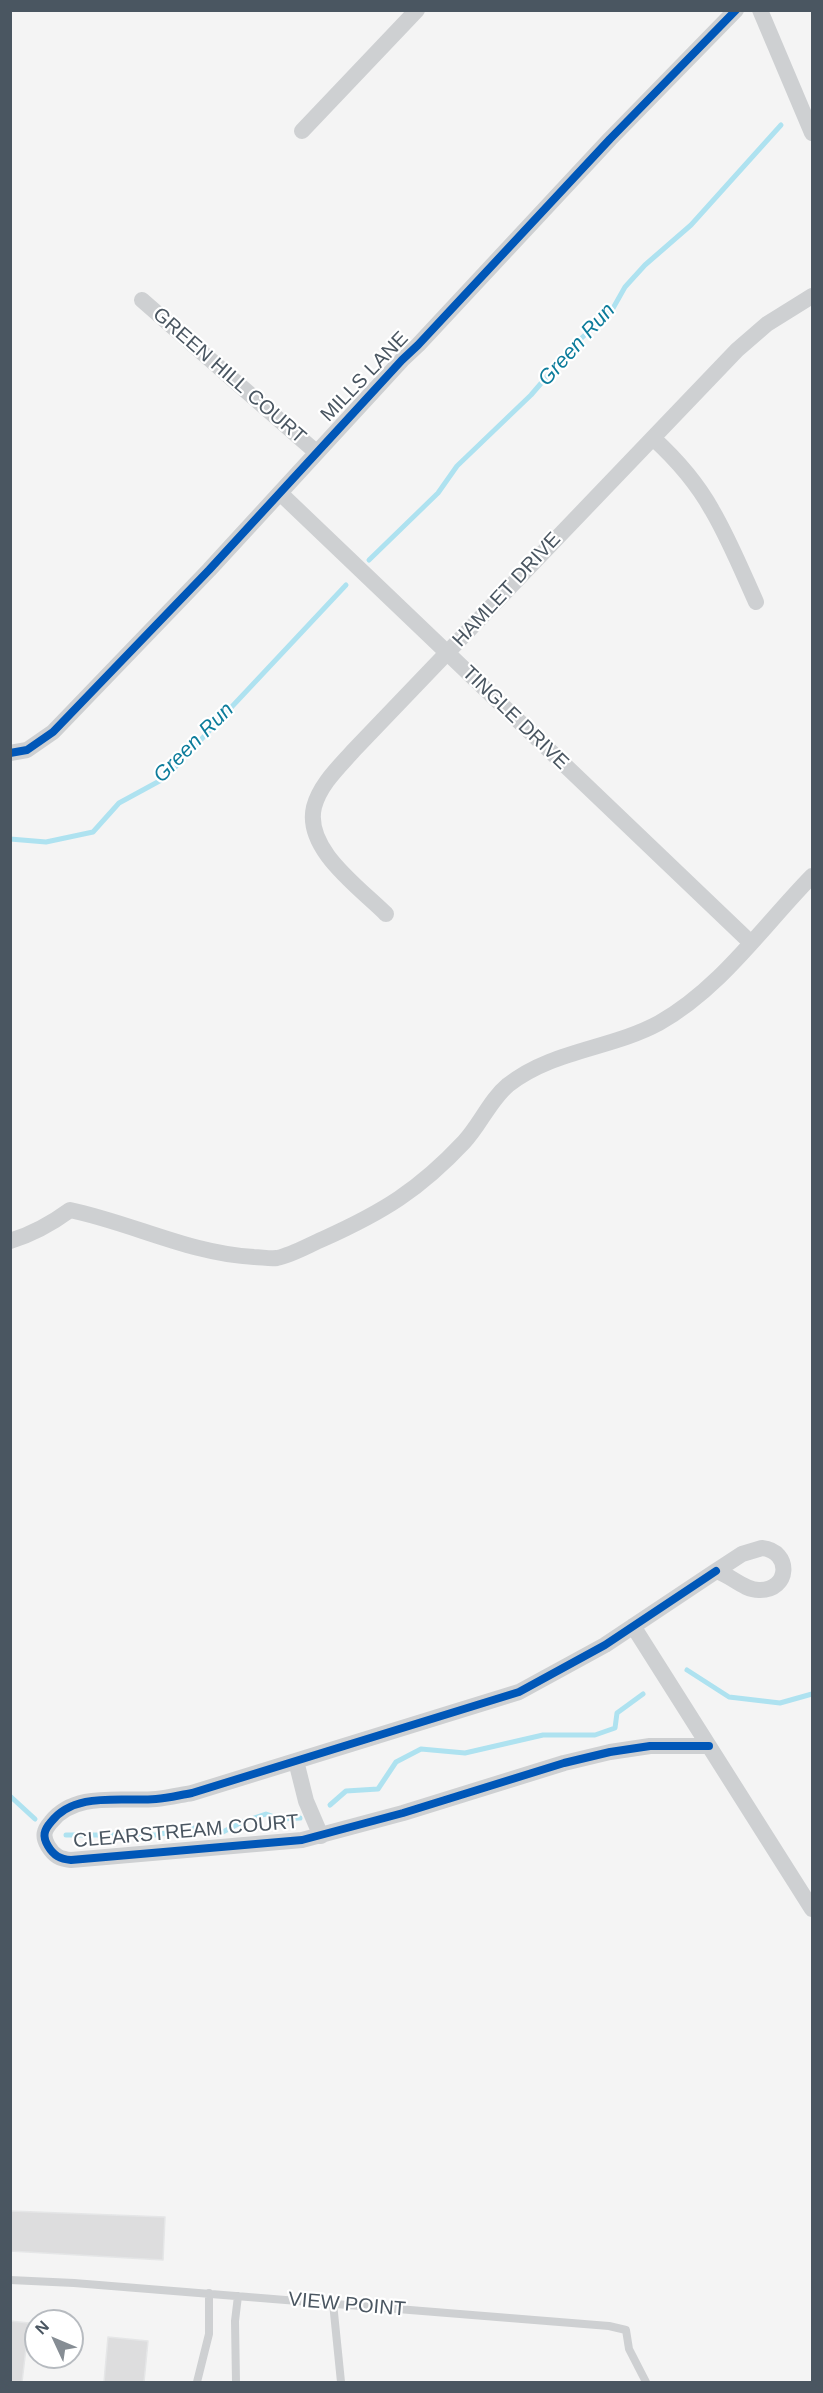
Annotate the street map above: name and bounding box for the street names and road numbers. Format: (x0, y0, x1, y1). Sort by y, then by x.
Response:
street label: GREEN HILL COURT (147, 303, 311, 449)
street label: MILLS LANE (316, 327, 414, 427)
street label: HAMLET DRIVE (448, 528, 566, 652)
street label: TINGLE DRIVE (457, 661, 573, 775)
street label: CLEARSTREAM COURT (72, 1810, 300, 1854)
street label: VIEW POINT (287, 2288, 407, 2322)

